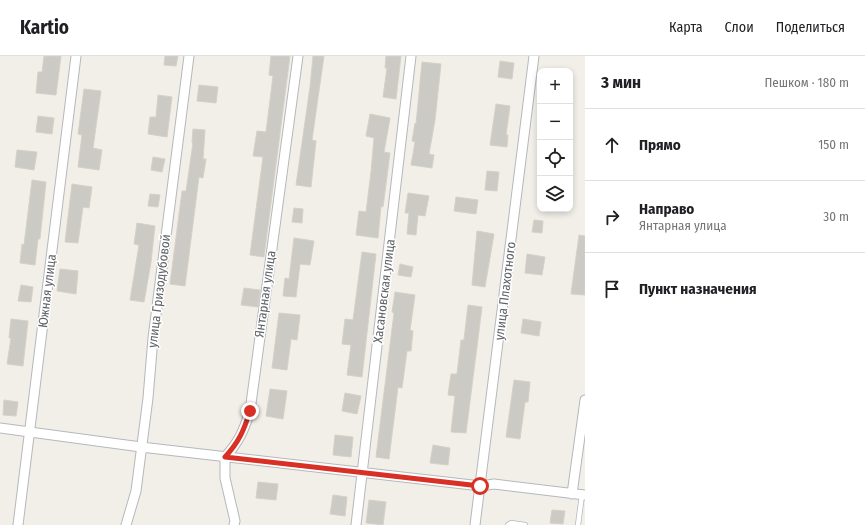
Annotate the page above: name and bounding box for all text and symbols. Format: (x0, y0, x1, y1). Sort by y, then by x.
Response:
text: Kartio (20, 16, 69, 39)
text: Карта (669, 19, 703, 36)
text: Слои (725, 19, 754, 36)
text: Поделиться (776, 19, 845, 36)
map controls (537, 68, 573, 212)
button: + (537, 68, 573, 104)
text: 3 мин (601, 72, 641, 93)
text: Пешком · 180 m (764, 75, 849, 90)
button: − (537, 104, 573, 140)
icon: ahead (601, 134, 623, 156)
text: Прямо (639, 136, 681, 154)
text: 150 m (818, 137, 849, 152)
button: locate (537, 140, 573, 176)
button: layers (537, 176, 573, 212)
text: Направо (639, 200, 694, 218)
icon: right (601, 206, 623, 228)
text: 30 m (823, 209, 849, 224)
text: Янтарная улица (639, 218, 727, 233)
street label: улица Гризодубовой (145, 233, 173, 349)
street label: Хасановская улица (370, 238, 398, 344)
street label: улица Плахотного (492, 241, 519, 341)
street label: Янтарная улица (251, 250, 279, 338)
street label: Южная улица (35, 253, 59, 329)
icon: arrive (601, 278, 623, 300)
text: Пункт назначения (639, 280, 757, 298)
route end (241, 402, 259, 420)
route start (471, 477, 489, 495)

